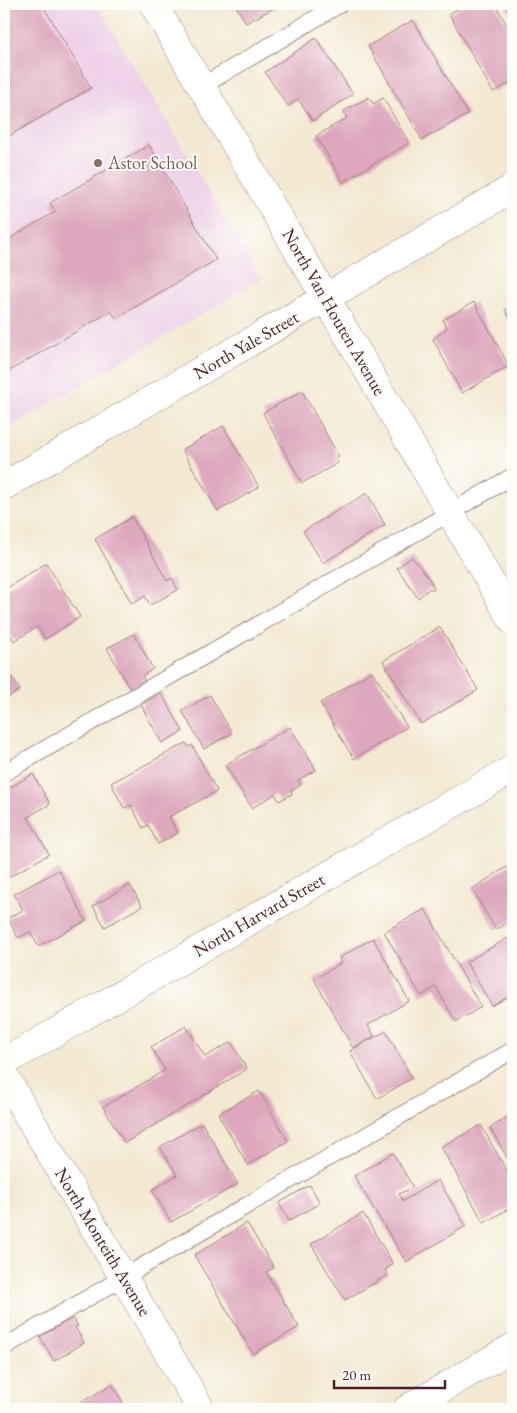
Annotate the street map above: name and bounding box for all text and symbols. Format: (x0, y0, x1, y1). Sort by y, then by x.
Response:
place label: Astor School (107, 151, 197, 174)
marker: Astor School (92, 157, 104, 169)
street label: North Van Houten Avenue (277, 224, 392, 399)
street label: North Yale Street (189, 305, 303, 384)
street label: North Harvard Street (189, 867, 329, 962)
street label: North Monteith Avenue (50, 1163, 157, 1320)
scale bar (334, 1358, 446, 1390)
text: 20 m (342, 1365, 371, 1384)

